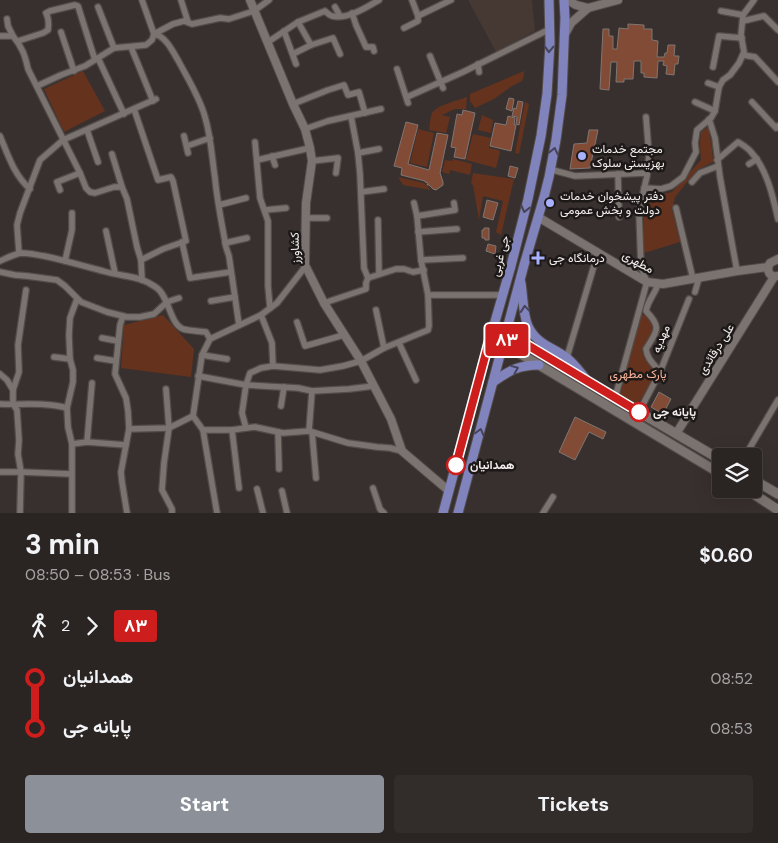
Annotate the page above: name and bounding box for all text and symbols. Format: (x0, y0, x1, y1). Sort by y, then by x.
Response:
one-way arrow (544, 45, 555, 53)
place label: مجتمع خدمات بهزیستی سلوک (592, 141, 664, 171)
one-way arrow (548, 146, 559, 155)
marker: مجتمع خدمات بهزیستی سلوک (576, 150, 588, 162)
place label: دفتر پیشخوان خدمات دولت و بخش عمومی (560, 188, 664, 218)
marker: دفتر پیشخوان خدمات دولت و بخش عمومی (544, 197, 556, 209)
one-way arrow (521, 205, 531, 213)
street label: کشاورز (286, 232, 304, 265)
street label: جی غربی (487, 234, 513, 278)
street label: مطهری (619, 247, 657, 277)
place label: درمانگاه جی (549, 250, 605, 266)
marker: درمانگاه جی (531, 251, 545, 265)
one-way arrow (519, 305, 530, 313)
street label: علی درقائدی (694, 320, 738, 378)
street label: مهدیه (648, 323, 674, 355)
line badge: ۸۳ (484, 324, 530, 356)
text: ۸۳ (495, 328, 519, 352)
one-way arrow (510, 365, 519, 376)
park label: پارک مطهری (609, 366, 667, 382)
marker: پایانه جی (629, 402, 649, 422)
place label: پایانه جی (653, 404, 696, 420)
one-way arrow (474, 428, 485, 437)
map controls (712, 448, 762, 498)
button: layers (712, 448, 762, 498)
marker: همدانیان (446, 455, 466, 475)
place label: همدانیان (470, 457, 515, 473)
text: 3 min (25, 526, 100, 563)
text: $0.60 (699, 543, 753, 568)
text: 08:50 – 08:53 · Bus (25, 564, 170, 585)
icon: walk (25, 612, 53, 640)
icon: forward (78, 612, 106, 640)
text: ۸۳ (124, 614, 147, 638)
text: 2 (61, 615, 70, 636)
text: همدانیان (63, 664, 133, 689)
text: 08:52 (710, 668, 753, 689)
text: پایانه جی (63, 714, 131, 739)
text: 08:53 (710, 718, 753, 739)
button: Start (25, 775, 384, 833)
button: Tickets (394, 775, 753, 833)

